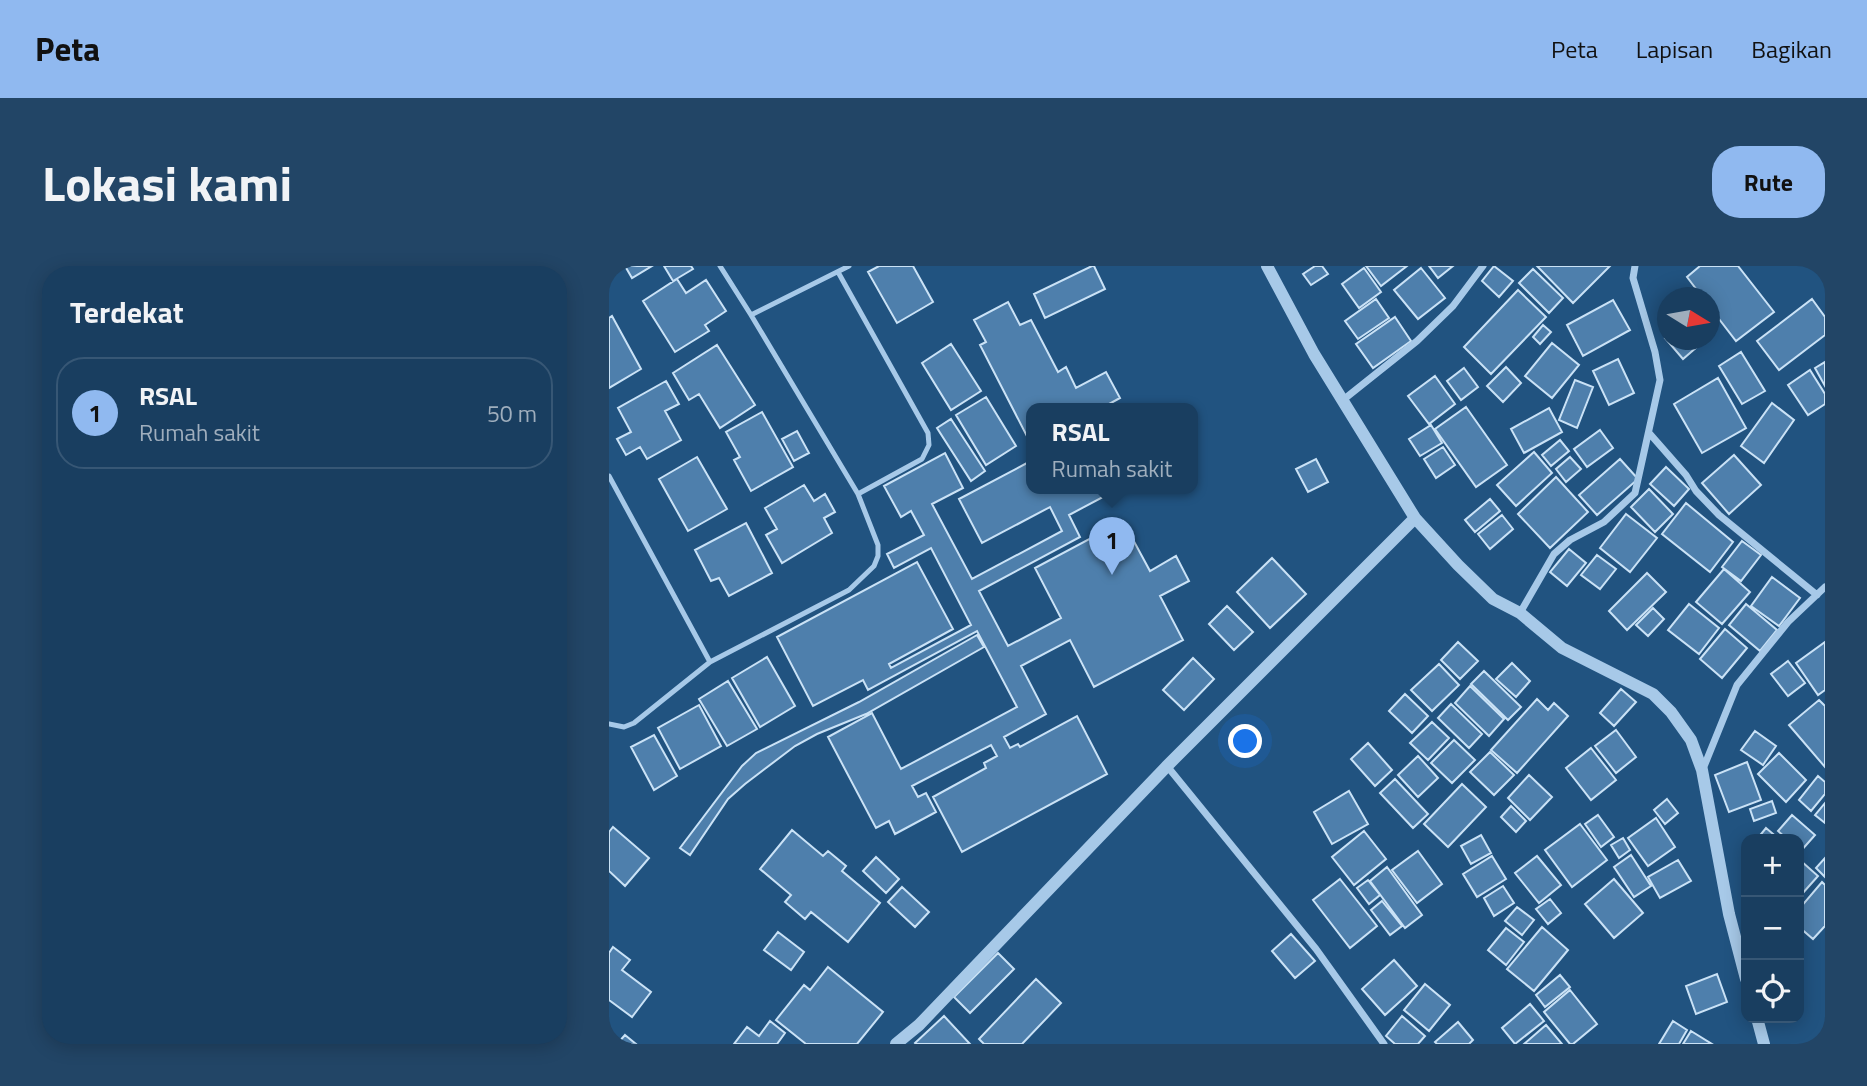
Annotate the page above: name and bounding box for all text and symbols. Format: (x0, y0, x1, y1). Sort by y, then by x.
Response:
text: Peta (35, 24, 100, 74)
text: Peta (1551, 31, 1598, 67)
text: Lapisan (1636, 31, 1713, 67)
text: Bagikan (1751, 31, 1832, 67)
text: Lokasi kami (42, 145, 292, 220)
button: Rute (1712, 146, 1825, 218)
north arrow (1657, 287, 1720, 350)
text: Terdekat (70, 289, 184, 335)
text: RSAL (139, 376, 197, 415)
text: 1 (89, 396, 101, 431)
text: 50 m (487, 396, 537, 431)
popup (1026, 403, 1198, 494)
text: RSAL (1052, 412, 1110, 451)
text: Rumah sakit (139, 415, 260, 450)
text: Rumah sakit (1052, 451, 1172, 486)
pin: 1 (1089, 517, 1135, 575)
your location (1228, 724, 1262, 758)
map controls (1741, 834, 1804, 1023)
button: + (1741, 834, 1804, 897)
button: − (1741, 897, 1804, 960)
button: locate (1741, 960, 1804, 1023)

